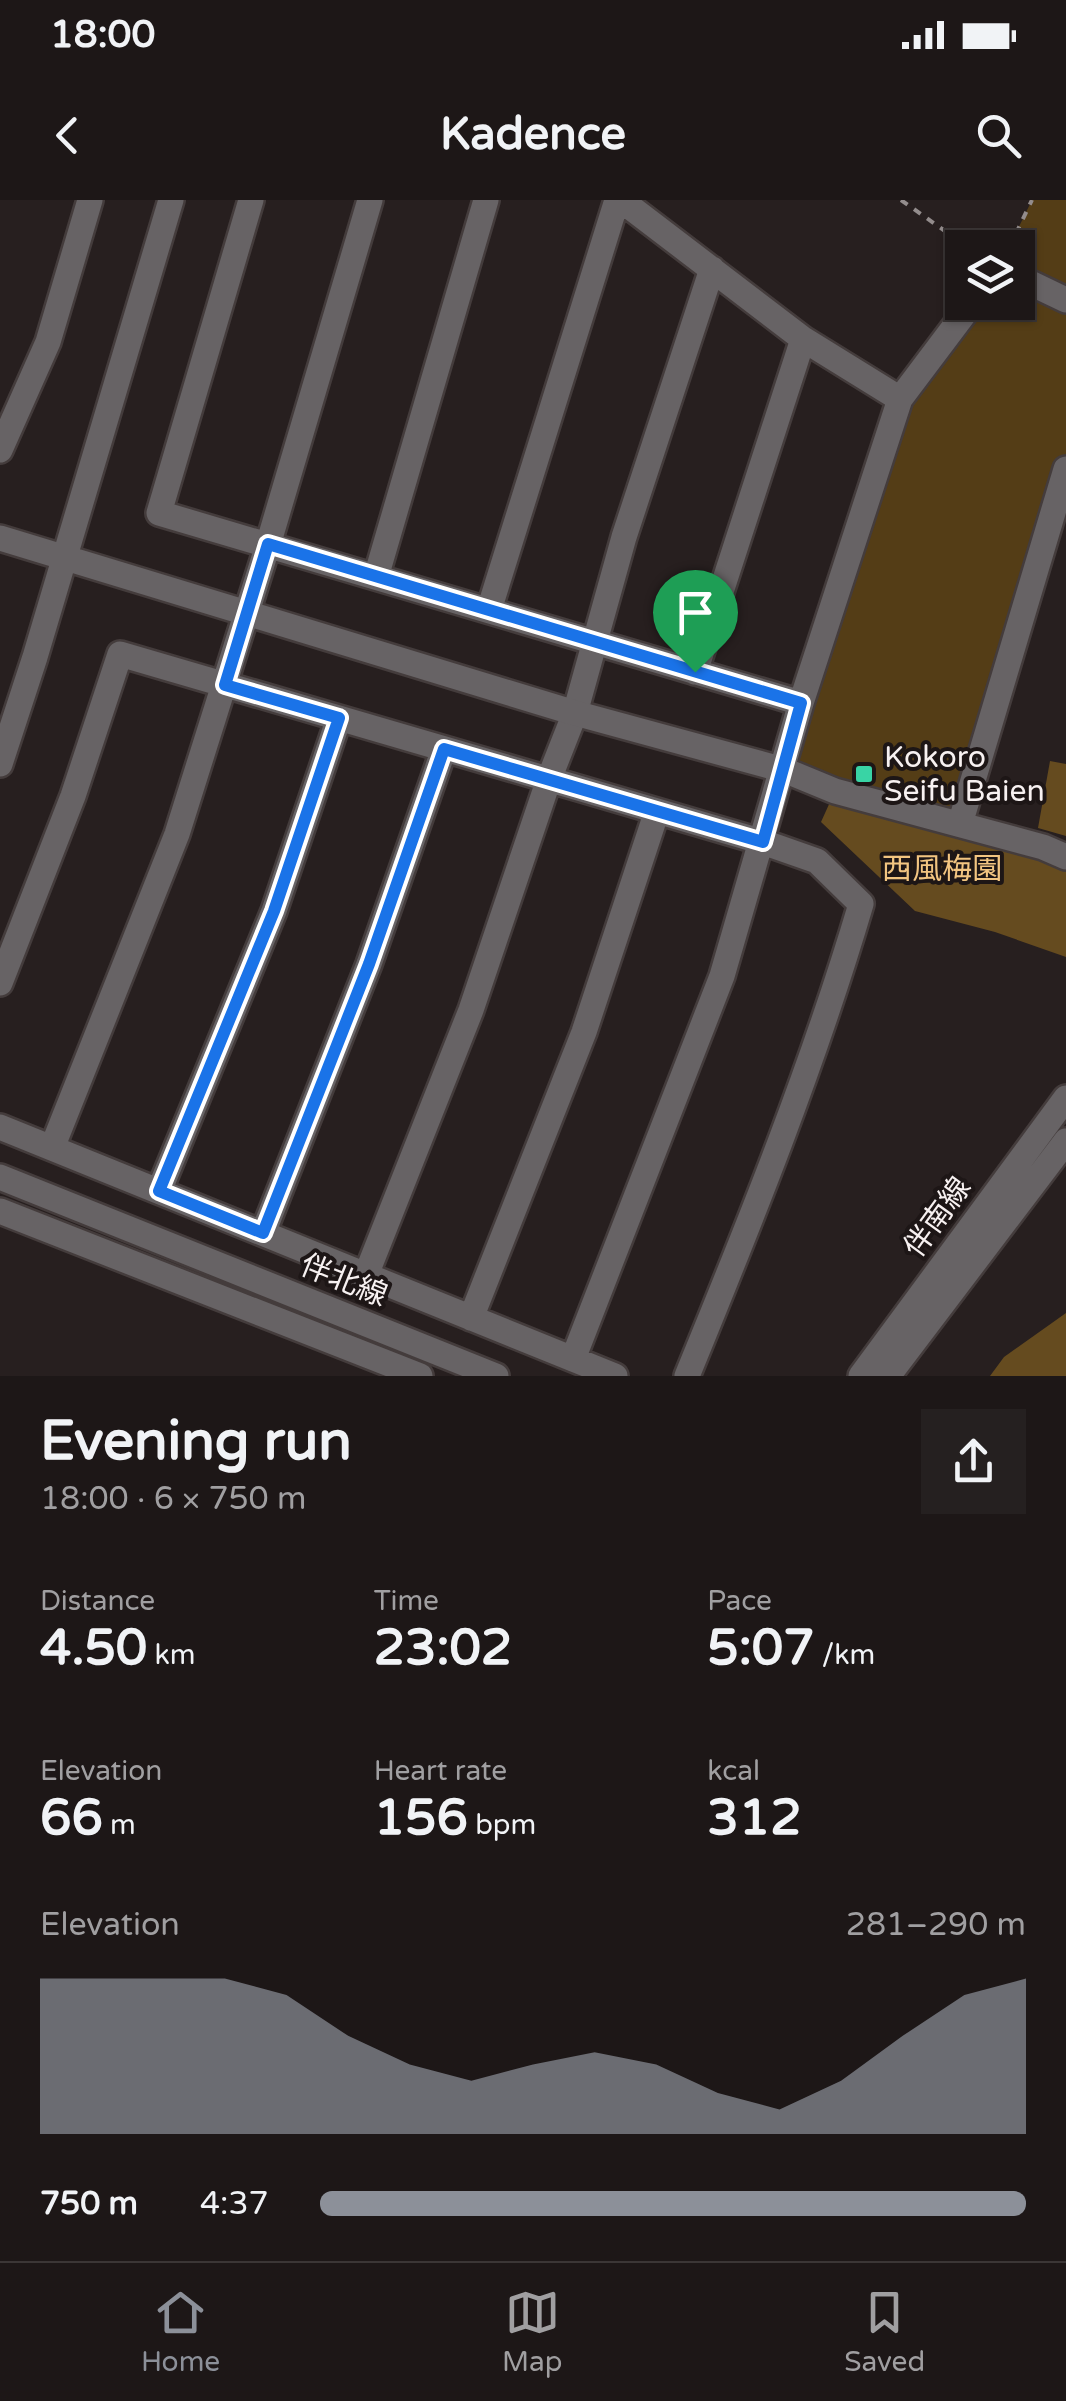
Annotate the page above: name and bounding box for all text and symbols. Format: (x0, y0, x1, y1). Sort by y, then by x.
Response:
text: 18:00 (50, 12, 155, 58)
icon: back (40, 108, 95, 163)
text: Kadence (440, 108, 626, 162)
icon: search (971, 108, 1026, 163)
map controls (945, 230, 1035, 320)
button: layers (945, 230, 1035, 320)
pin (653, 570, 738, 673)
icon: arrive (668, 585, 723, 640)
place label: Kokoro Seifu Baien (884, 739, 1045, 810)
marker: Kokoro Seifu Baien (853, 763, 875, 785)
park label: 西風梅園 (882, 851, 1002, 888)
street label: 伴南線 (896, 1170, 979, 1265)
street label: 伴北線 (295, 1246, 392, 1314)
text: Evening run (40, 1409, 352, 1475)
button: share (921, 1409, 1026, 1514)
text: 18:00 · 6 × 750 m (40, 1480, 306, 1518)
text: Distance (40, 1584, 155, 1618)
text: Time (374, 1584, 439, 1618)
text: Pace (707, 1584, 772, 1618)
text: 4.50 (40, 1618, 147, 1678)
text: 23:02 (374, 1618, 512, 1678)
text: 5:07 (707, 1618, 815, 1678)
text: km (147, 1638, 195, 1672)
text: /km (815, 1638, 875, 1672)
text: Elevation (40, 1754, 162, 1788)
text: Heart rate (374, 1754, 507, 1788)
text: kcal (707, 1754, 760, 1788)
text: 66 (40, 1788, 103, 1848)
text: 156 (374, 1788, 468, 1848)
text: 312 (707, 1788, 802, 1848)
text: m (103, 1808, 136, 1842)
text: bpm (468, 1808, 536, 1842)
text: Elevation (40, 1906, 180, 1944)
text: 281–290 m (846, 1906, 1026, 1944)
text: 750 m (40, 2185, 138, 2223)
text: 4:37 (200, 2185, 269, 2223)
tab: Home (141, 2285, 220, 2379)
tab: Map (502, 2285, 562, 2379)
tab: Saved (844, 2285, 925, 2379)

